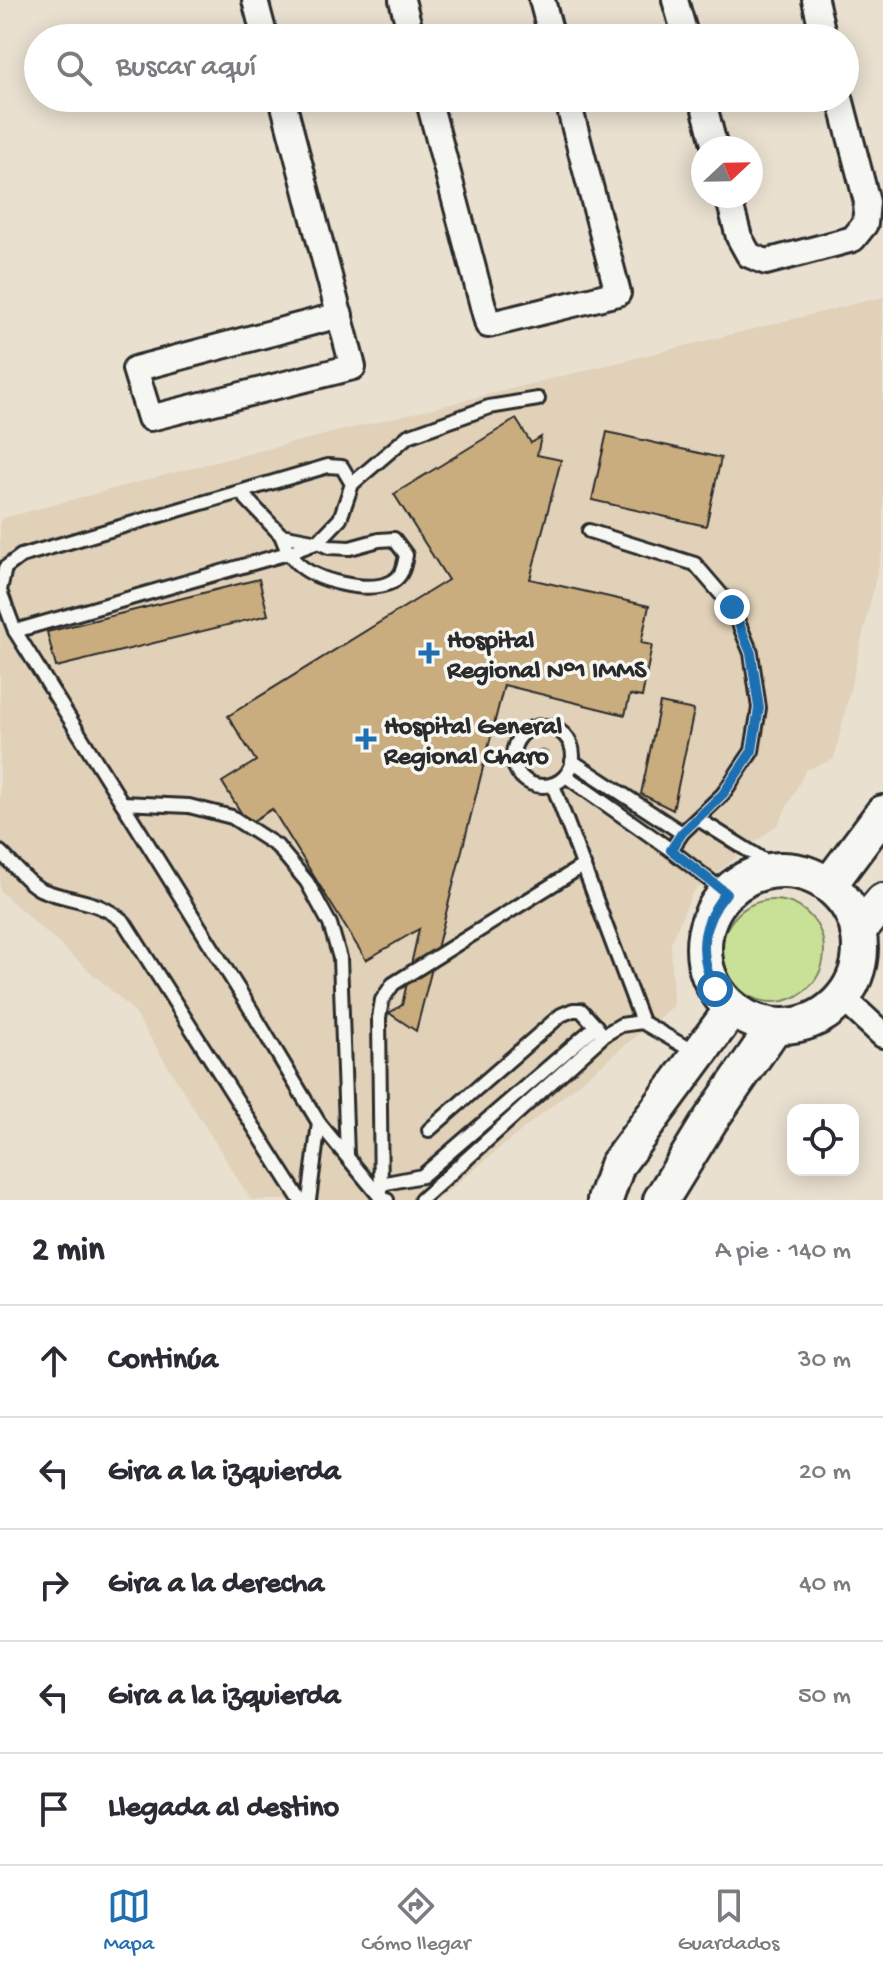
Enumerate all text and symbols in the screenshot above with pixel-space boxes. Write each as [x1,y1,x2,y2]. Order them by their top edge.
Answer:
search box [24,24,859,112]
icon: search [52,46,96,90]
text: Buscar aquí [116,51,256,86]
north arrow [691,136,763,208]
route end [714,589,750,625]
place label: Hospital Regional N°1 IMMS [446,627,647,688]
marker: Hospital Regional N°1 IMMS [418,642,440,664]
place label: Hospital General Regional Charo [383,713,563,774]
marker: Hospital General Regional Charo [355,728,377,750]
route start [697,971,733,1007]
map controls [787,1104,859,1176]
button: locate [787,1104,859,1176]
text: 2 min [32,1232,104,1272]
text: A pie · 140 m [715,1237,851,1268]
icon: ahead [32,1339,76,1383]
text: Continúa [108,1344,218,1379]
text: 30 m [798,1346,851,1377]
icon: left [32,1451,76,1495]
text: Gira a la izquierda [108,1456,341,1491]
text: 20 m [799,1458,851,1489]
icon: right [32,1563,76,1607]
text: Gira a la derecha [108,1568,324,1603]
text: 40 m [799,1570,851,1601]
icon: left [32,1675,76,1719]
text: Gira a la izquierda [108,1680,341,1715]
text: 50 m [798,1682,851,1713]
icon: arrive [32,1787,76,1831]
text: Llegada al destino [108,1792,339,1827]
tab: Mapa [104,1884,154,1958]
tab: Cómo llegar [361,1884,470,1958]
tab: Guardados [678,1884,779,1958]

